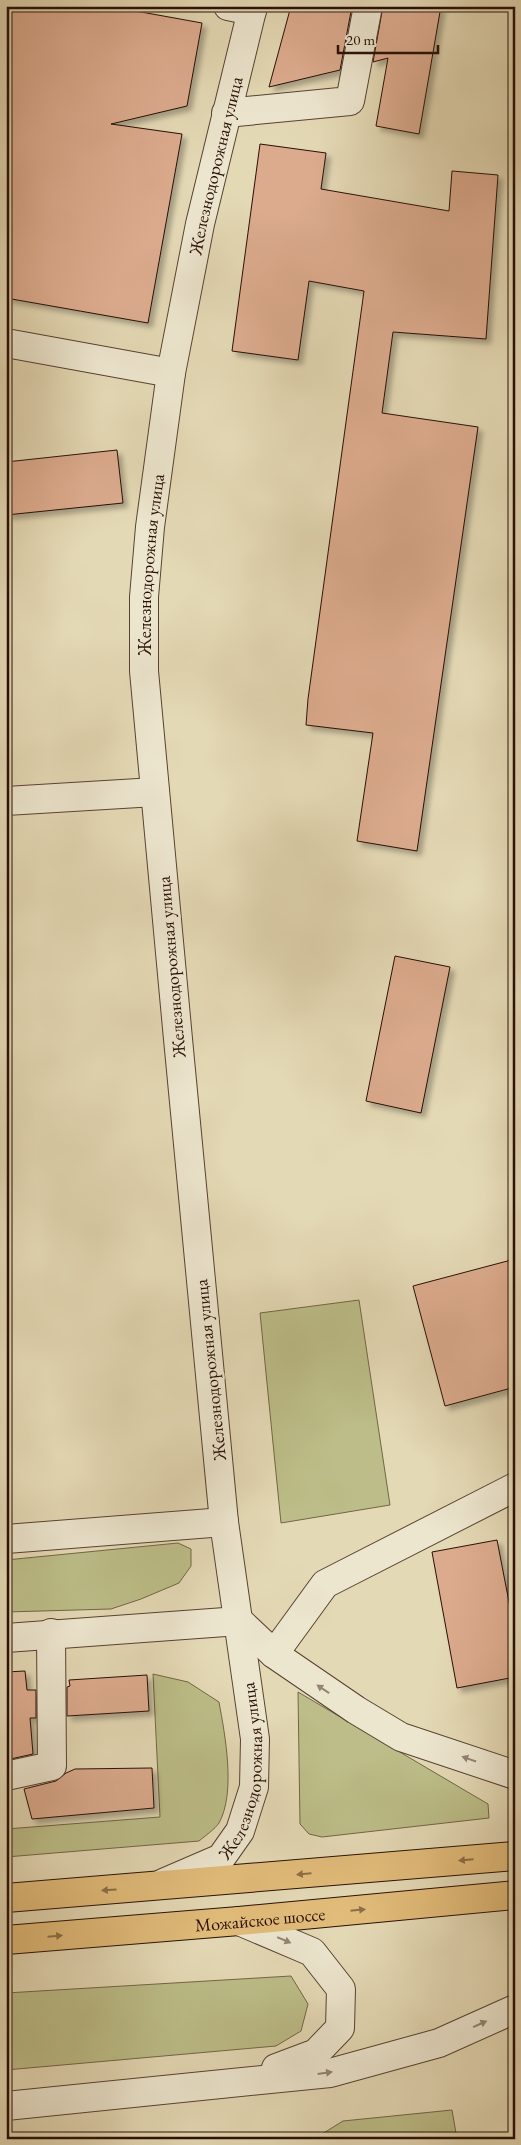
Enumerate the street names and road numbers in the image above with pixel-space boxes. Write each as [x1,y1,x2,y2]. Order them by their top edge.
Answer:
street label: Железнодорожная улица [183,73,247,258]
street label: Железнодорожная улица [132,471,169,657]
street label: Железнодорожная улица [152,874,190,1060]
street label: Железнодорожная улица [189,1277,231,1463]
street label: Железнодорожная улица [212,1680,267,1864]
street label: Можайское шоссе [194,1901,326,1936]

